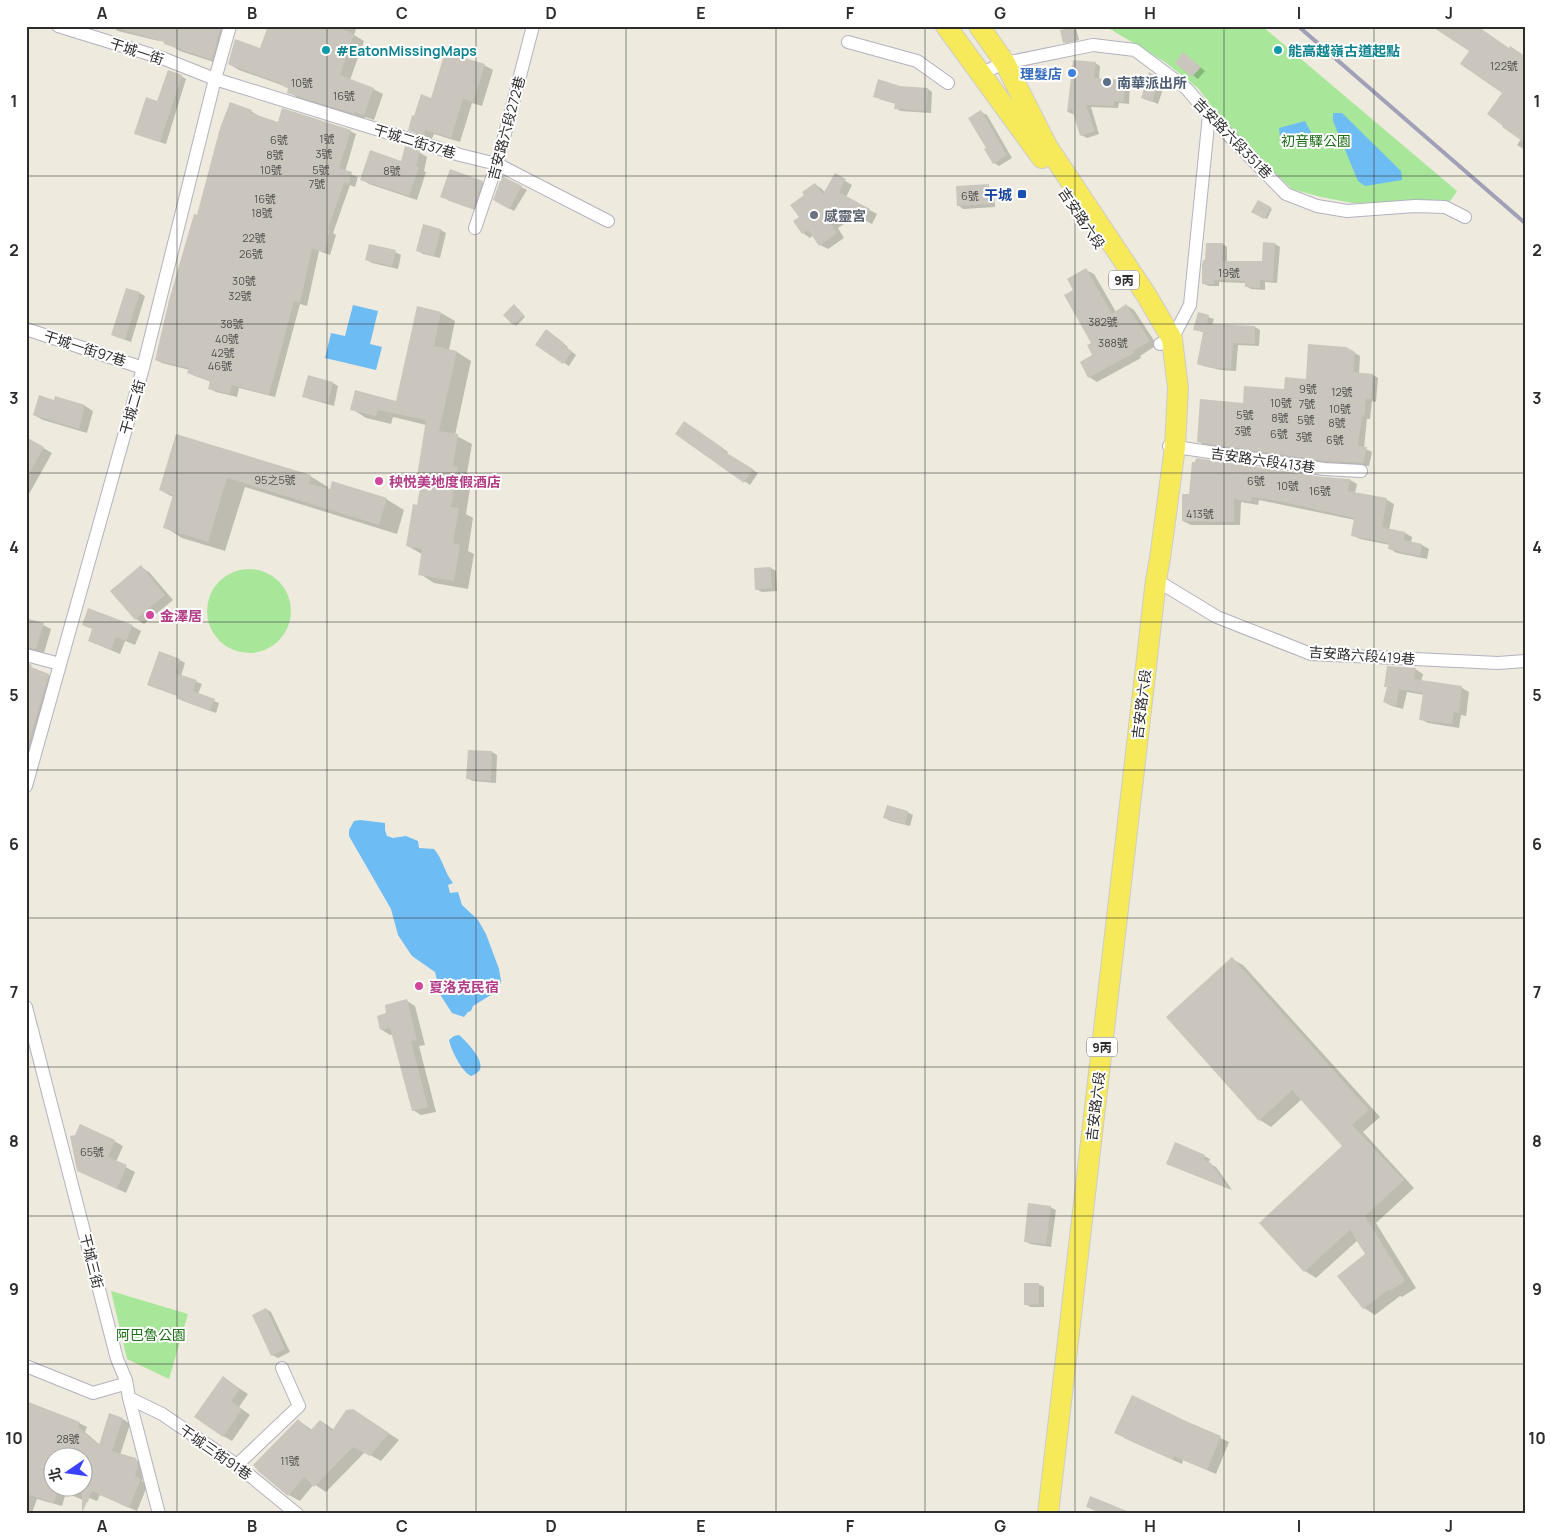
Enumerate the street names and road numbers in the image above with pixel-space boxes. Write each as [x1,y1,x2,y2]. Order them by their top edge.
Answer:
street label: 干城一街 [107,33,167,69]
street label: 吉安路六段272巷 [483,74,529,182]
street label: 吉安路六段351巷 [1190,94,1276,182]
street label: 干城二街37巷 [372,120,458,162]
street label: 吉安路六段 [1055,184,1109,252]
road number: 9丙 [1109,270,1139,290]
street label: 干城一街97巷 [41,326,129,370]
street label: 干城二街 [115,377,149,437]
street label: 吉安路六段413巷 [1209,443,1317,477]
street label: 吉安路六段419巷 [1308,642,1416,668]
street label: 吉安路六段 [1127,668,1155,740]
road number: 9丙 [1087,1038,1117,1056]
street label: 吉安路六段 [1081,1070,1109,1142]
street label: 干城三街 [76,1232,108,1290]
street label: 干城三街91巷 [176,1420,256,1484]

